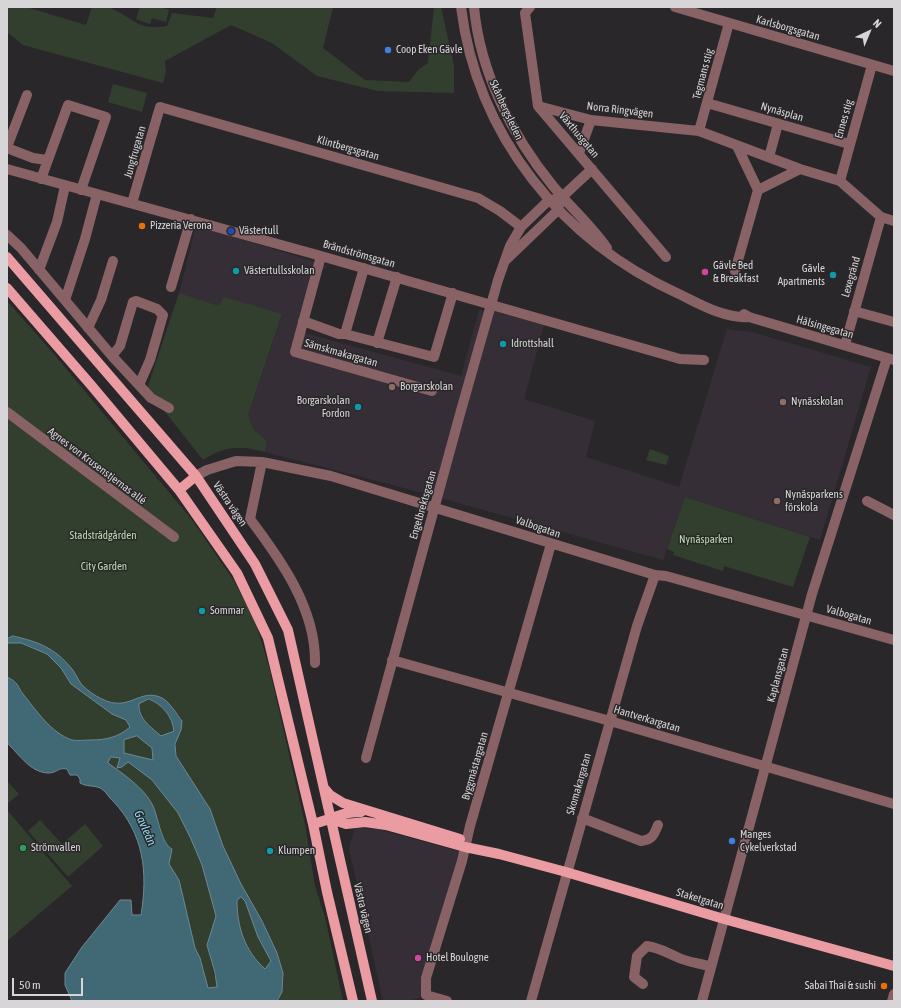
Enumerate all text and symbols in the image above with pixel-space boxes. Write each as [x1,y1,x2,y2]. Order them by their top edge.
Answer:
north arrow [849,12,889,52]
street label: Karlsborgsgatan [755,13,821,43]
text: N [871,17,884,30]
place label: Coop Eken Gävle [396,43,462,57]
marker: Coop Eken Gävle [383,45,393,55]
street label: Tegmans stig [690,47,716,101]
street label: Skånbergsleden [486,78,526,142]
street label: Ennes stig [832,98,856,140]
street label: Norra Ringvägen [586,99,654,121]
street label: Nynäsplan [759,100,805,124]
street label: Växthusgatan [556,109,602,161]
street label: Jungfrugatan [121,124,149,180]
street label: Klintbergsgatan [315,133,381,163]
place label: Pizzeria Verona [150,219,212,233]
marker: Pizzeria Verona [137,221,147,231]
place label: Västertull [239,224,279,238]
marker: Västertull [226,226,236,236]
street label: Brändströmsgatan [321,237,397,271]
street label: Lexegränd [839,255,863,299]
place label: Gävle Bed & Breakfast [713,259,759,285]
place label: Gävle Apartments [778,262,825,288]
place label: Västertullsskolan [244,264,314,278]
marker: Västertullsskolan [231,266,241,276]
marker: Gävle Bed & Breakfast [700,267,710,277]
marker: Gävle Apartments [828,270,838,280]
street label: Hälsingegatan [795,313,855,341]
street label: Sämskmakargatan [303,336,379,370]
place label: Idrottshall [511,337,554,351]
marker: Idrottshall [498,339,508,349]
place label: Borgarskolan [400,380,453,394]
marker: Borgarskolan [387,382,397,392]
place label: Borgarskolan Fordon [297,394,350,420]
place label: Nynässkolan [791,395,843,409]
marker: Nynässkolan [778,397,788,407]
marker: Borgarskolan Fordon [353,402,363,412]
street label: Agnes von Krusenstjernas allé [45,425,149,507]
street label: Engelbrektsgatan [407,469,439,541]
street label: Västra vägen [210,479,250,529]
place label: Nynäsparkens förskola [785,488,843,514]
marker: Nynäsparkens förskola [772,496,782,506]
street label: Valbogatan [514,513,562,541]
park label: Stadsträdgården [70,529,136,543]
park label: Nynäsparken [679,533,733,547]
park label: City Garden [81,560,127,574]
street label: Valbogatan [825,602,873,628]
place label: Sommar [210,604,244,618]
marker: Sommar [197,606,207,616]
street label: Kaplansgatan [764,646,792,704]
street label: Hantverkargatan [612,703,682,735]
street label: Byggmästargatan [459,730,491,802]
street label: Skomakargatan [564,752,594,816]
water label: Gavleån [131,808,159,848]
place label: Manges Cykelverkstad [740,828,797,854]
marker: Manges Cykelverkstad [727,836,737,846]
place label: Strömvallen [31,841,81,855]
marker: Strömvallen [18,843,28,853]
place label: Klumpen [278,844,315,858]
marker: Klumpen [265,846,275,856]
street label: Västra vägen [351,882,375,934]
street label: Staketgatan [675,886,725,912]
place label: Hotel Boulogne [426,951,489,965]
marker: Hotel Boulogne [413,953,423,963]
scale bar [14,970,85,996]
text: 50 m [19,978,41,992]
place label: Sabai Thai & sushi [805,979,876,993]
marker: Sabai Thai & sushi [879,981,889,991]

